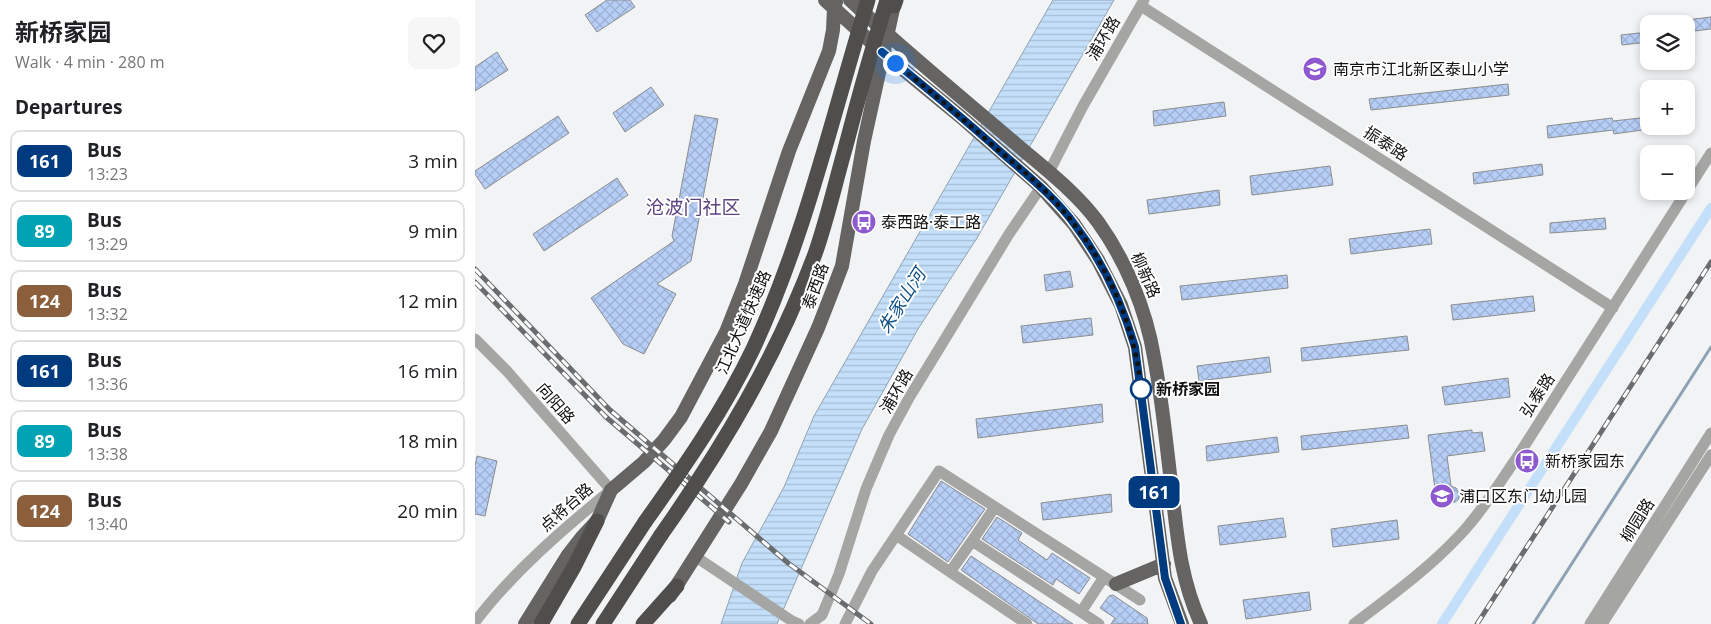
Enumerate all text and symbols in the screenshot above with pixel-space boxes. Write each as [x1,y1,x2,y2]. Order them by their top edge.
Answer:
street label: 浦环路 [1081,12,1125,64]
text: 新桥家园 [15,15,111,48]
map controls [1640,15,1695,200]
button: layers [1640,15,1695,70]
button: heart [408,17,460,69]
text: Walk · 4 min · 280 m [15,51,165,73]
your location [883,51,908,76]
school or university icon: 南京市江北新区泰山小学 [1302,56,1328,82]
place label: 南京市江北新区泰山小学 [1333,58,1509,80]
button: + [1640,80,1695,135]
text: Departures [15,94,122,120]
street label: 振泰路 [1360,121,1412,165]
text: Bus [87,137,122,163]
button: − [1640,145,1695,200]
text: 3 min [408,148,458,174]
text: 161 [29,149,60,173]
text: 13:23 [87,163,128,185]
district label: 沧波门社区 [645,194,741,220]
text: Bus [87,207,122,233]
bus stop icon: 泰西路·泰工路 [851,209,877,235]
place label: 泰西路·泰工路 [881,211,981,233]
text: 9 min [408,218,458,244]
text: 89 [34,219,55,243]
text: 13:29 [87,233,128,255]
street label: 柳新路 [1126,249,1166,301]
street label: 泰西路 [796,260,834,312]
water label: 朱家山河 [872,261,932,337]
street label: 江北大道快速路 [710,266,776,378]
text: Bus [87,277,122,303]
text: 12 min [397,288,458,314]
text: 124 [29,289,60,313]
text: 13:32 [87,303,128,325]
text: Bus [87,347,122,373]
text: 16 min [397,358,458,384]
text: 161 [29,359,60,383]
street label: 浦环路 [874,365,918,417]
street label: 弘泰路 [1515,369,1559,421]
text: 13:36 [87,373,128,395]
street label: 向阳路 [532,378,580,428]
marker: 新桥家园 [1130,378,1152,400]
place label: 新桥家园 [1156,378,1220,400]
text: Bus [87,417,122,443]
text: 18 min [397,428,458,454]
text: 89 [34,429,55,453]
text: 13:38 [87,443,128,465]
bus stop icon: 新桥家园东 [1514,448,1540,474]
place label: 新桥家园东 [1545,450,1625,472]
line badge: 161 [1125,476,1183,508]
street label: 点将台路 [535,478,597,536]
text: 161 [1139,480,1169,504]
school or university icon: 浦口区东门幼儿园 [1429,483,1455,509]
place label: 浦口区东门幼儿园 [1459,485,1587,507]
text: Bus [87,487,122,513]
street label: 柳园路 [1615,494,1659,546]
text: 20 min [397,498,458,524]
text: 124 [29,499,60,523]
text: 13:40 [87,513,128,535]

